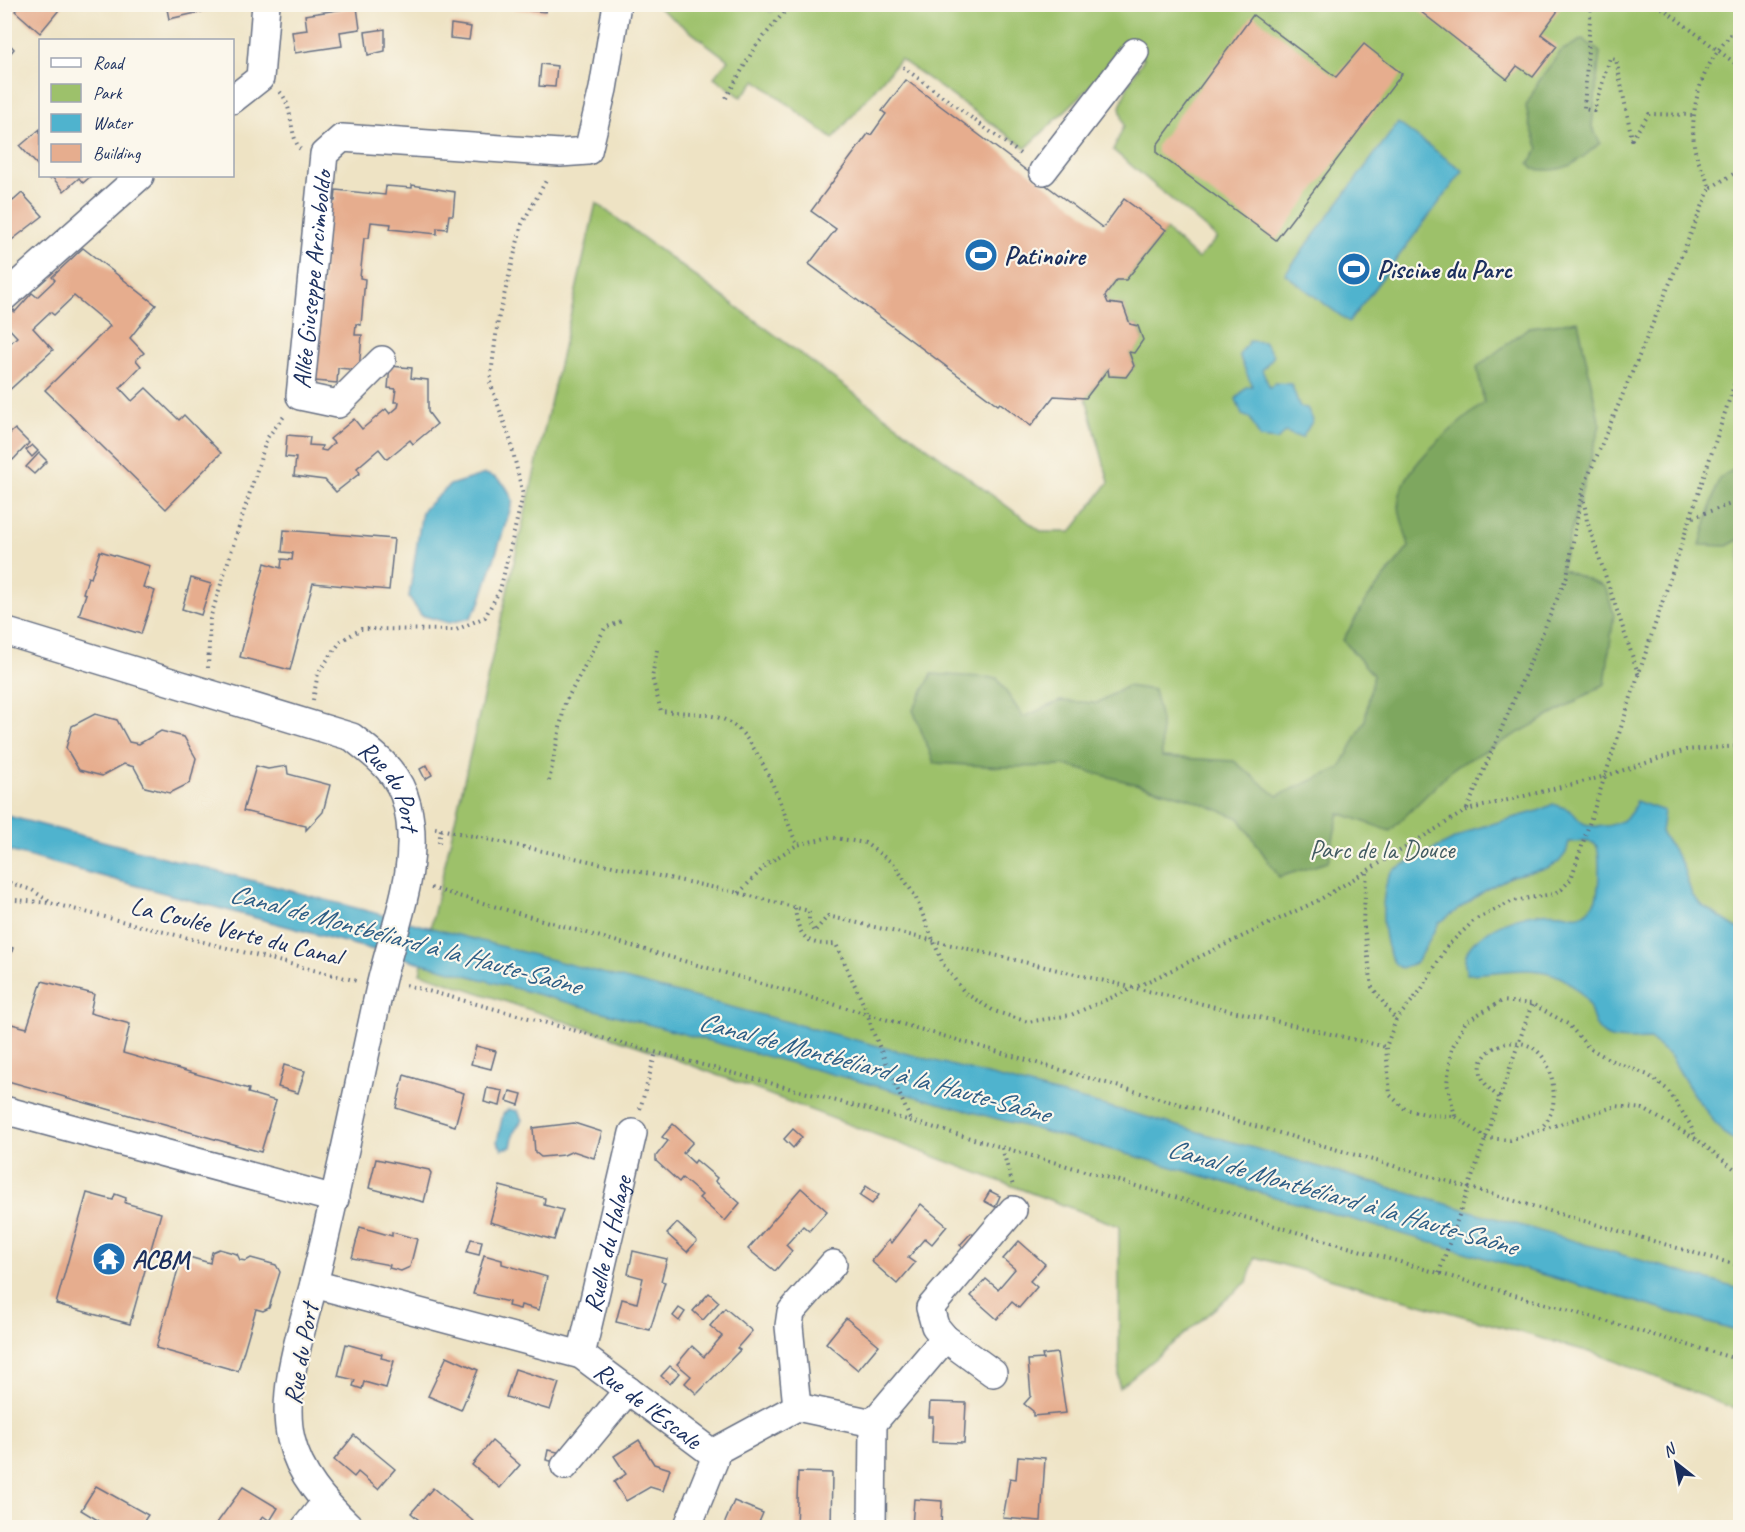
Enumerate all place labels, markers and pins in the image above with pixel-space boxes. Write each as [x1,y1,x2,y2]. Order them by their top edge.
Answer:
sports icon: Patinoire [963,237,999,273]
place label: Patinoire [1004,239,1087,272]
sports icon: Piscine du Parc [1336,251,1372,287]
place label: Piscine du Parc [1377,253,1513,286]
temple icon: ACBM [91,1241,127,1277]
place label: ACBM [132,1243,191,1276]

